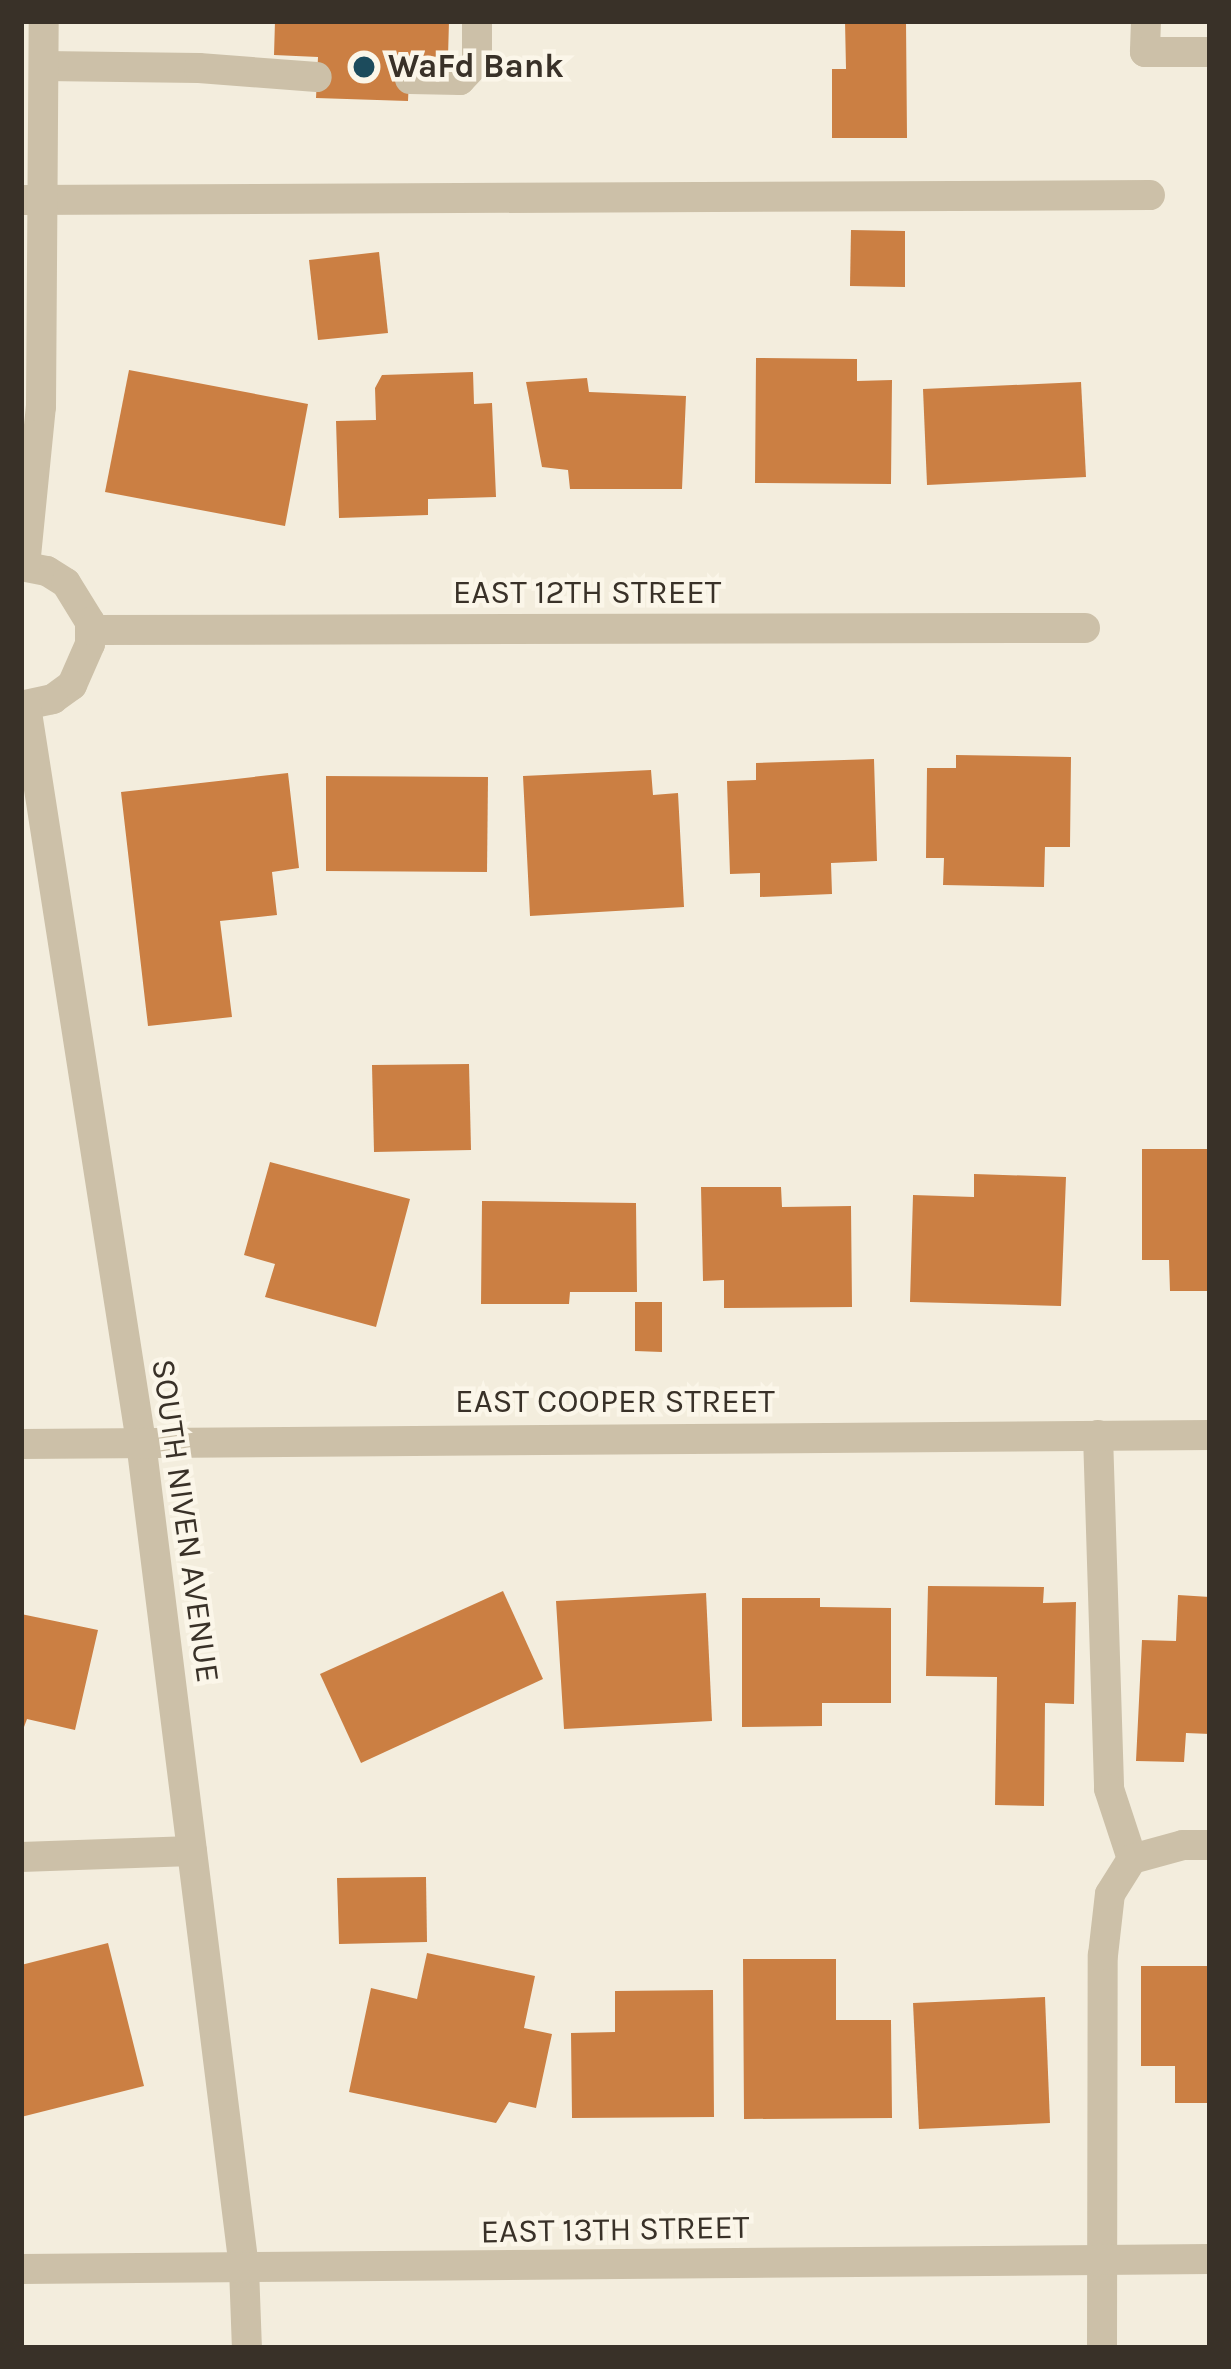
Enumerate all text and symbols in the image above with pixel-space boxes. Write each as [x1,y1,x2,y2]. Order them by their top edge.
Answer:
place label: WaFd Bank [388,47,564,87]
marker: WaFd Bank [351,54,377,80]
street label: EAST 12TH STREET [453,573,721,613]
street label: SOUTH NIVEN AVENUE [143,1357,227,1685]
street label: EAST COOPER STREET [455,1382,775,1422]
street label: EAST 13TH STREET [480,2208,750,2252]

